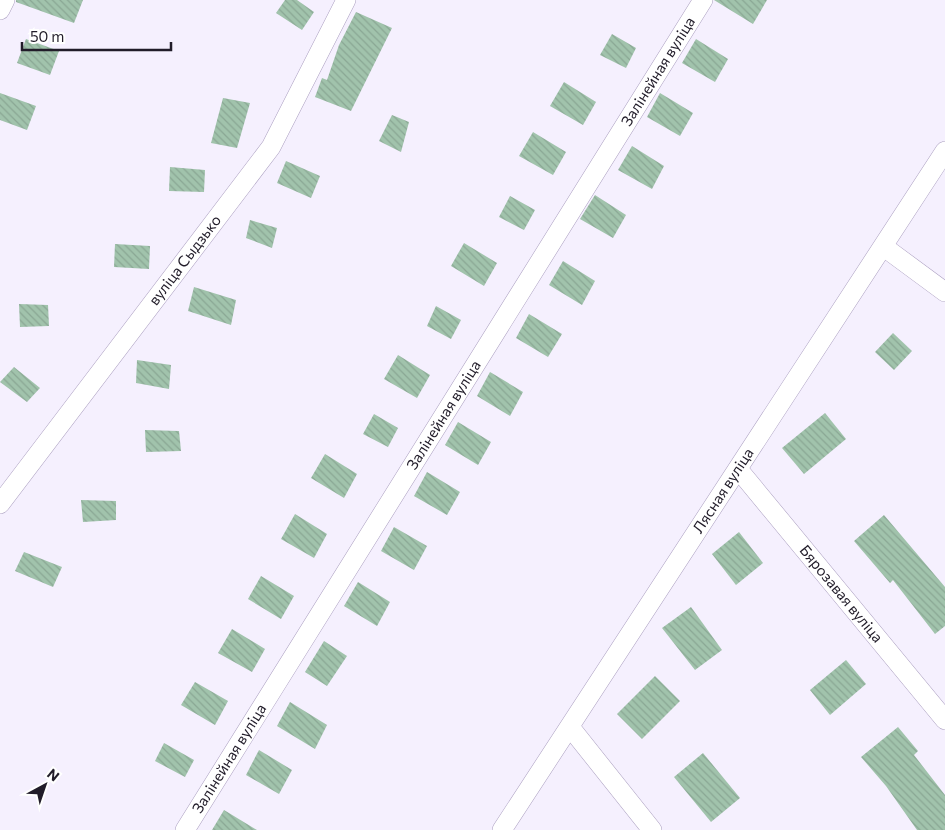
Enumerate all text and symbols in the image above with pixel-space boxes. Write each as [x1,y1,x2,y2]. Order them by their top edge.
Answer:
street label: Залінейная вуліца [617,13,698,129]
scale bar [22,20,171,52]
text: 50 m [30,27,64,45]
street label: вуліца Сыдзько [144,211,224,308]
street label: Залінейная вуліца [402,357,484,473]
street label: Лясная вуліца [688,444,757,536]
street label: Бярозавая вуліца [796,541,887,646]
street label: Залінейная вуліца [188,700,269,816]
north arrow [20,760,70,810]
text: N [44,765,63,785]

